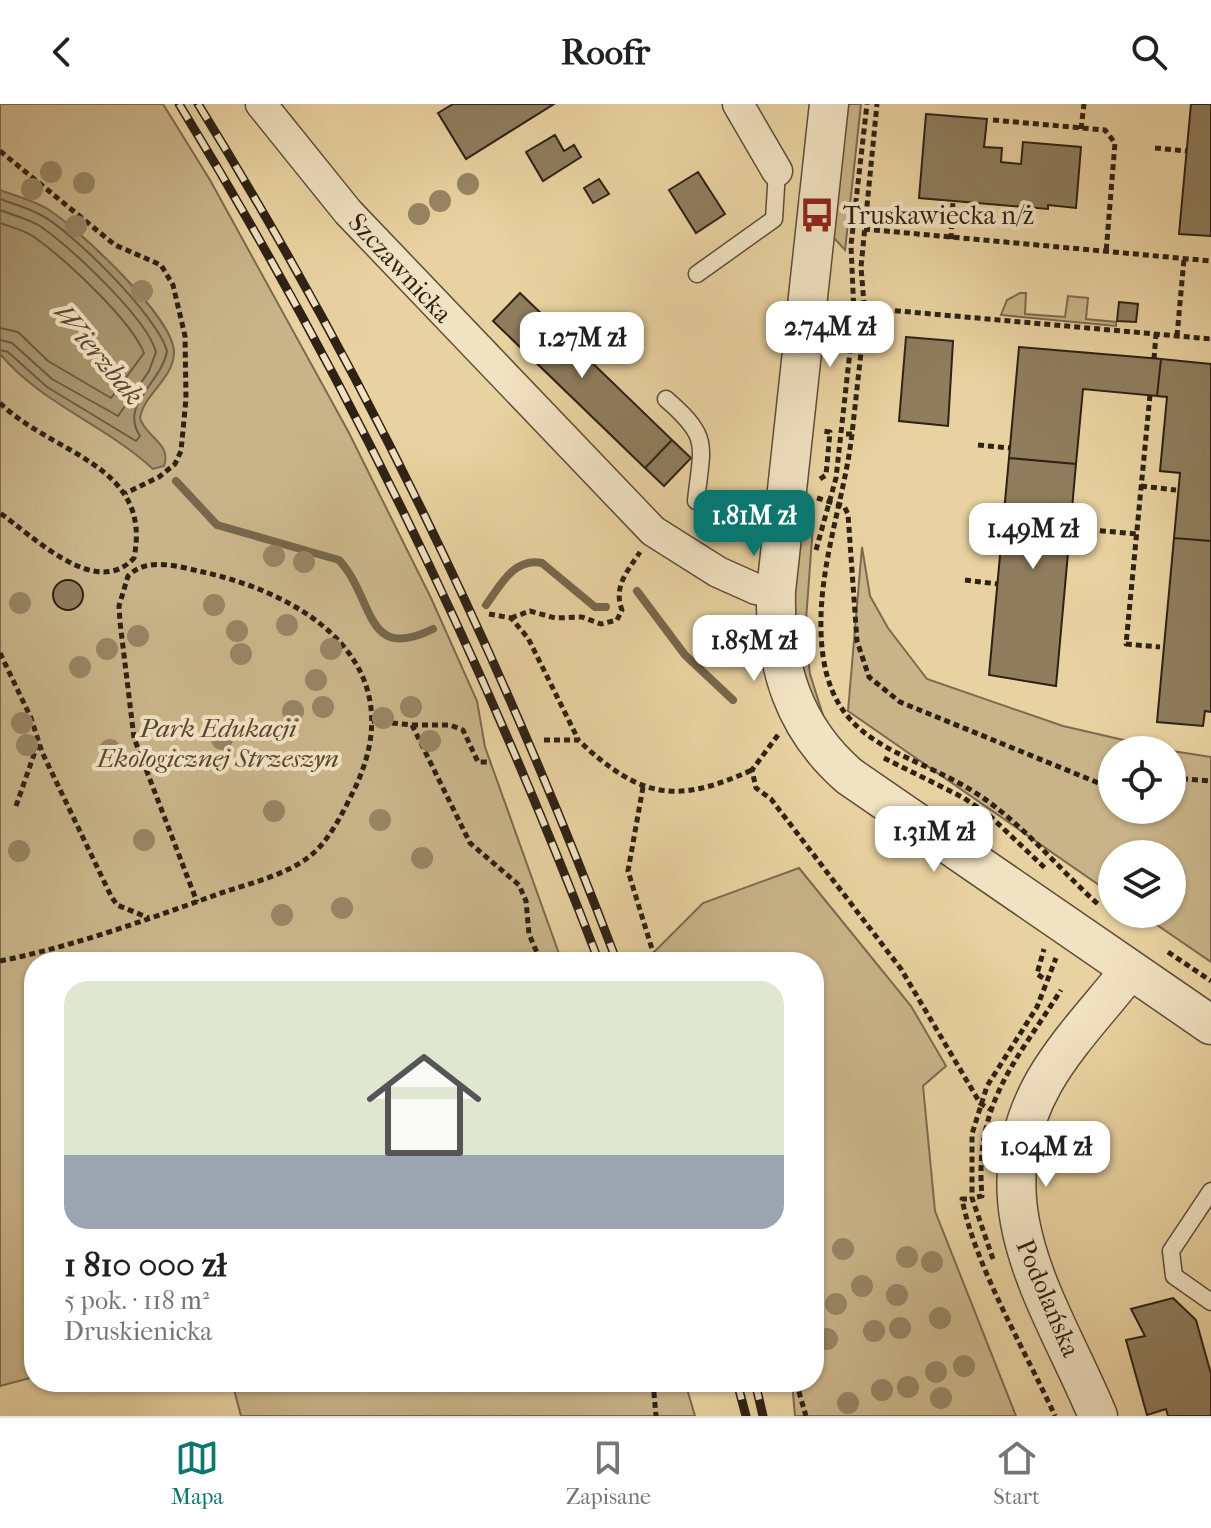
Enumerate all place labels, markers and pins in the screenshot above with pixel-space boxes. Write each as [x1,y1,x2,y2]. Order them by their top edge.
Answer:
bus stop icon: Truskawiecka n/ż [798,196,836,234]
place label: Truskawiecka n/ż [843,200,1034,231]
pin: 2.74M zł [747,301,913,369]
pin: 1.27M zł [499,312,665,380]
pin: 1.81M zł [671,490,837,558]
pin: 1.49M zł [950,503,1116,571]
pin: 1.85M zł [671,615,837,683]
pin: 1.31M zł [851,806,1017,874]
pin: 1.04M zł [963,1121,1129,1189]

